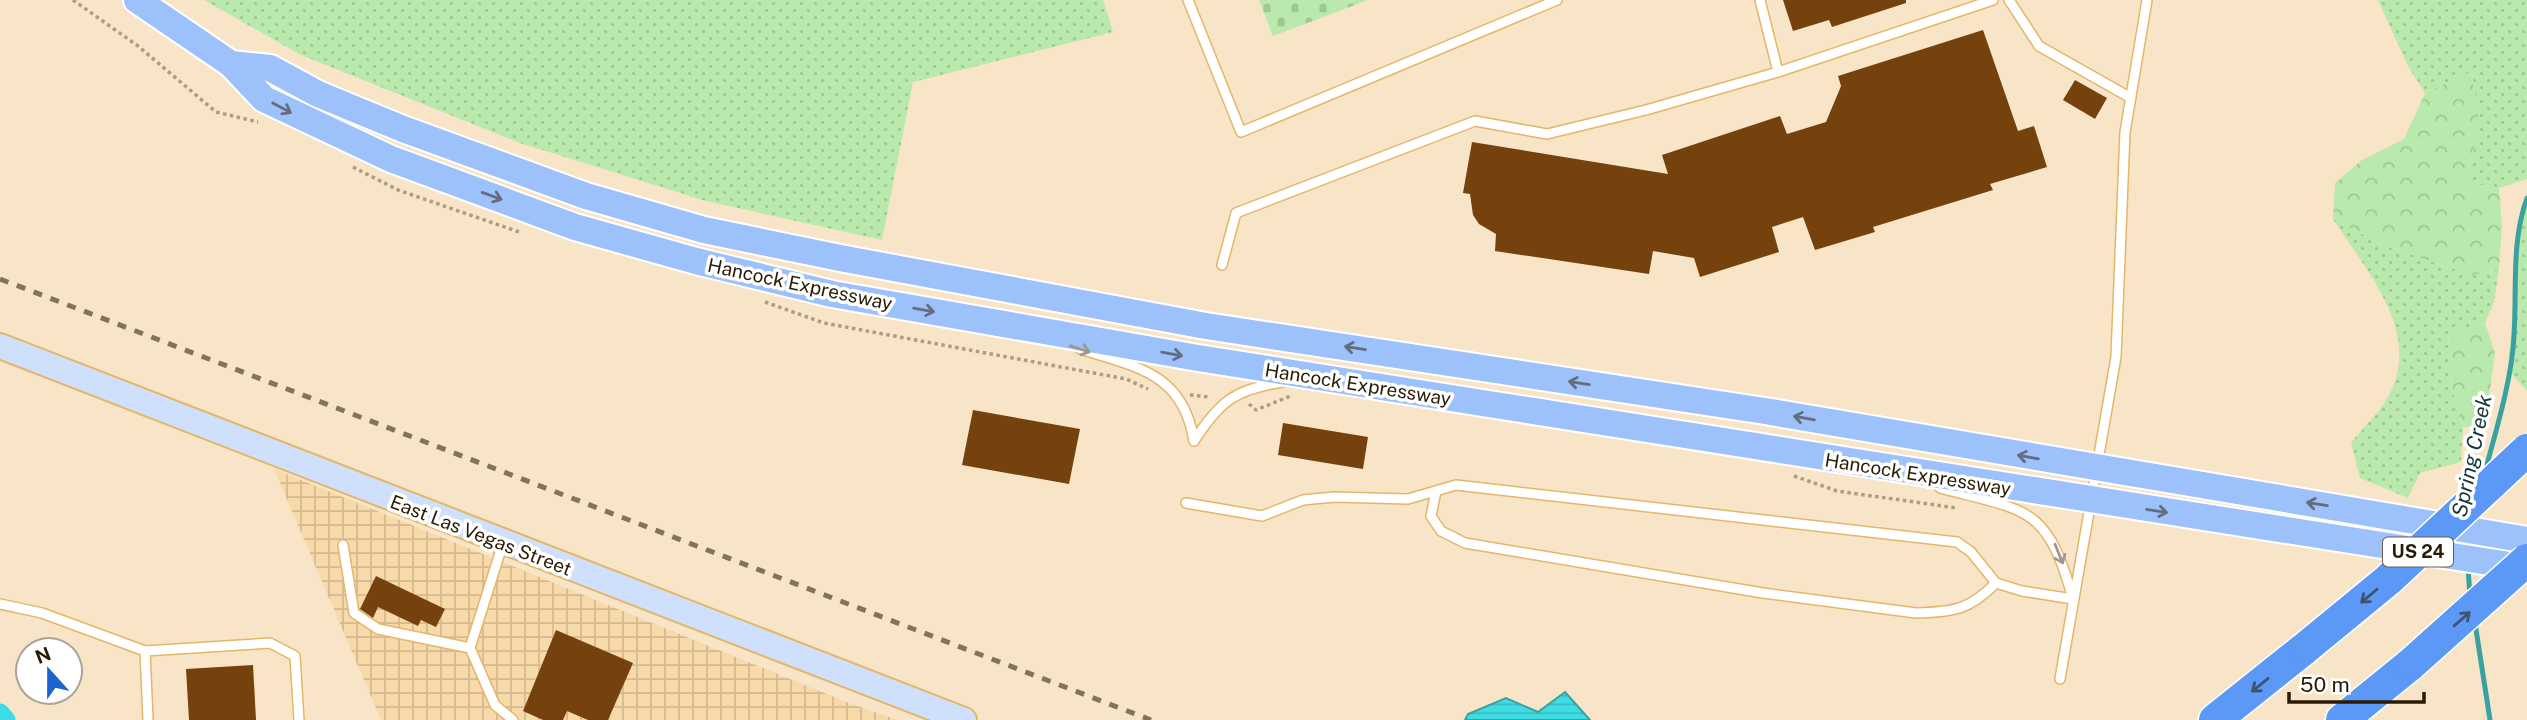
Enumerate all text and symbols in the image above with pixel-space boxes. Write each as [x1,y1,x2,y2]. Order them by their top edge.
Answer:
one-way arrow [271,102,292,116]
one-way arrow [480,191,502,203]
street label: Hancock Expressway [706,254,894,314]
one-way arrow [912,304,935,317]
one-way arrow [1344,342,1366,355]
one-way arrow [1068,344,1090,357]
one-way arrow [1160,348,1183,361]
street label: Hancock Expressway [1263,358,1453,410]
one-way arrow [1568,376,1591,389]
water label: Spring Creek [2446,392,2497,519]
one-way arrow [1793,411,1816,424]
street label: Hancock Expressway [1823,448,2013,500]
one-way arrow [2017,449,2040,463]
street label: East Las Vegas Street [387,490,575,580]
one-way arrow [2306,497,2329,510]
one-way arrow [2146,505,2168,518]
road number: US 24 [2383,538,2453,566]
one-way arrow [2053,543,2066,564]
one-way arrow [2360,588,2378,604]
one-way arrow [2453,611,2471,627]
north arrow [14,636,84,706]
text: N [32,642,54,668]
scale bar [2289,660,2424,704]
text: 50 m [2300,672,2350,697]
one-way arrow [2251,677,2269,692]

